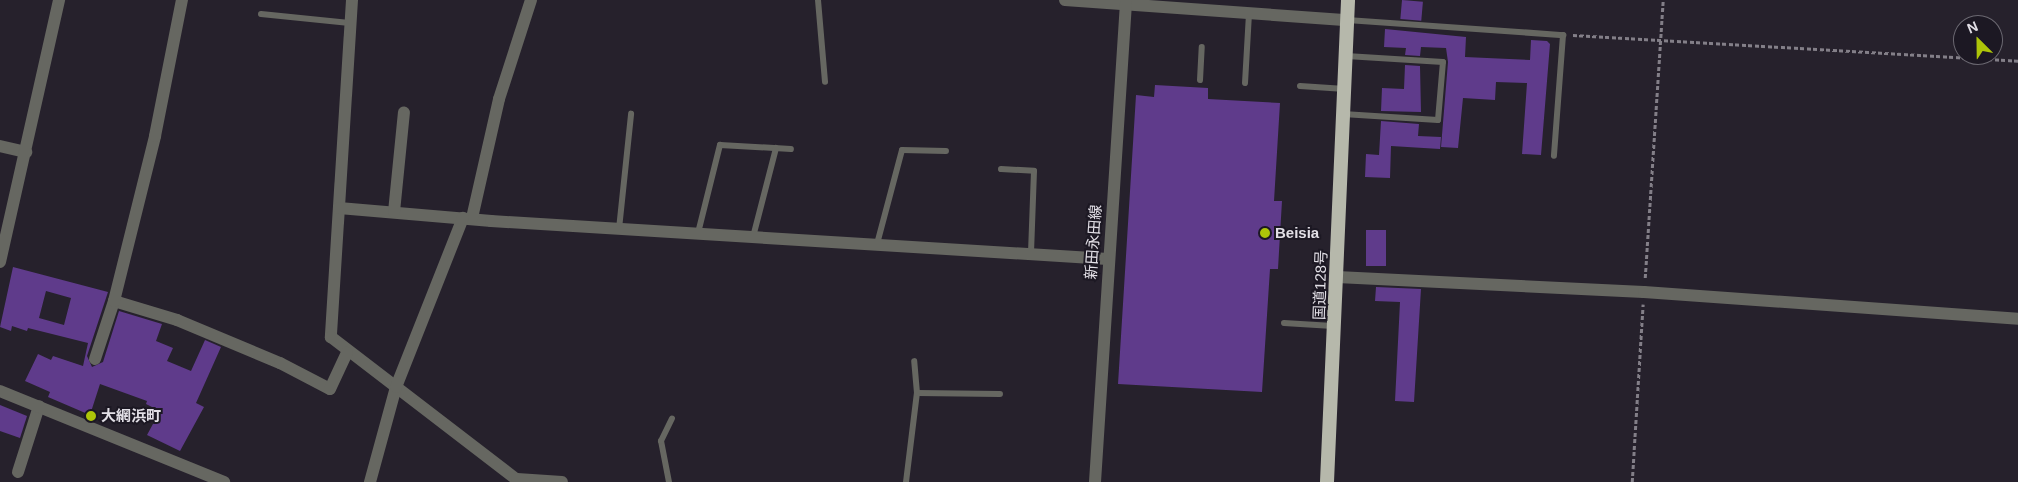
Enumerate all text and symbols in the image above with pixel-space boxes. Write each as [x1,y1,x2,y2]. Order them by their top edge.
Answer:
north arrow [1953,15,2003,65]
text: N [1965,18,1980,36]
street label: 新田永田線 [1081,204,1105,280]
place label: Beisia [1275,224,1319,242]
marker: Beisia [1259,227,1271,239]
street label: 国道128号 [1310,250,1330,320]
place label: 大網浜町 [101,407,161,425]
marker: 大網浜町 [85,410,97,422]

